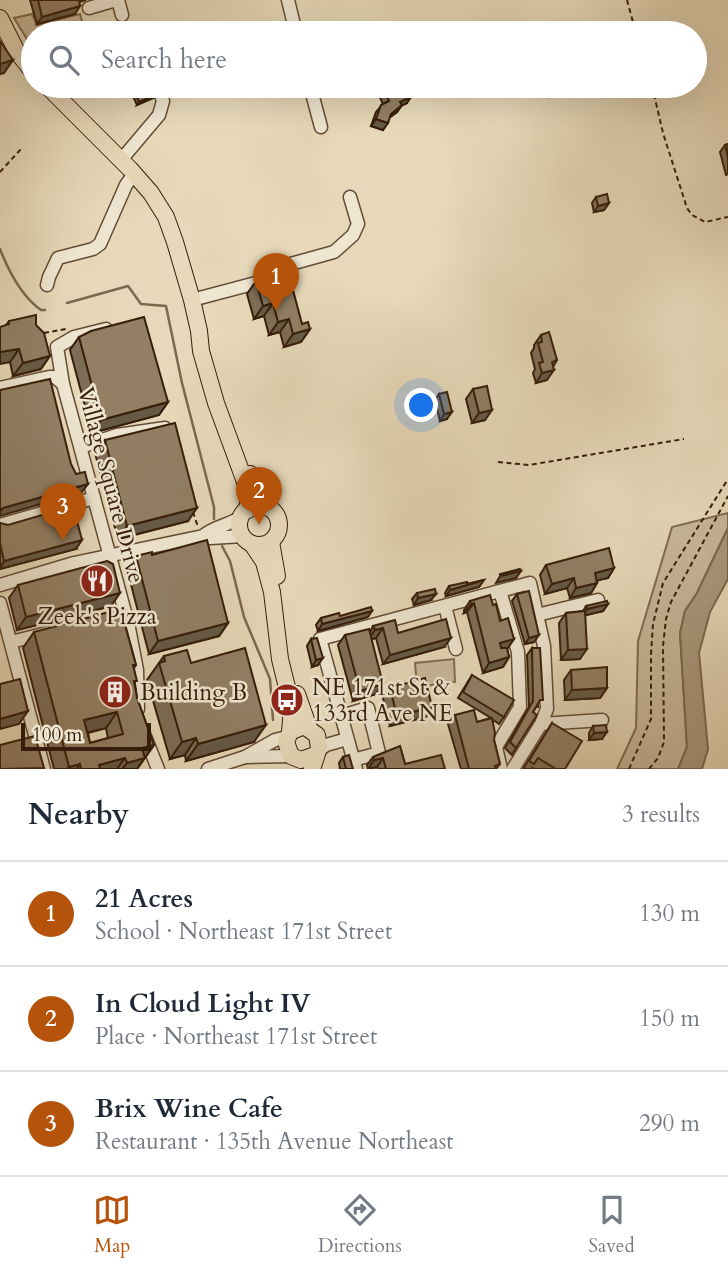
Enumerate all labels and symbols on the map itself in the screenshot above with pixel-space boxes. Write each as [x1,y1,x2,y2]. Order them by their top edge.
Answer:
pin: 1 [253,253,299,311]
street label: Village Square Drive [70,384,152,586]
your location [404,388,438,422]
pin: 2 [236,467,282,525]
pin: 3 [40,483,86,541]
restaurant icon: Zeek's Pizza [78,562,116,600]
place label: Zeek's Pizza [37,601,157,632]
place label: NE 171st St & 133rd Ave NE [312,672,453,729]
building icon: Building B [96,673,134,711]
place label: Building B [140,677,247,708]
bus stop icon: NE 171st St & 133rd Ave NE [268,681,306,719]
scale bar [21,720,150,752]

